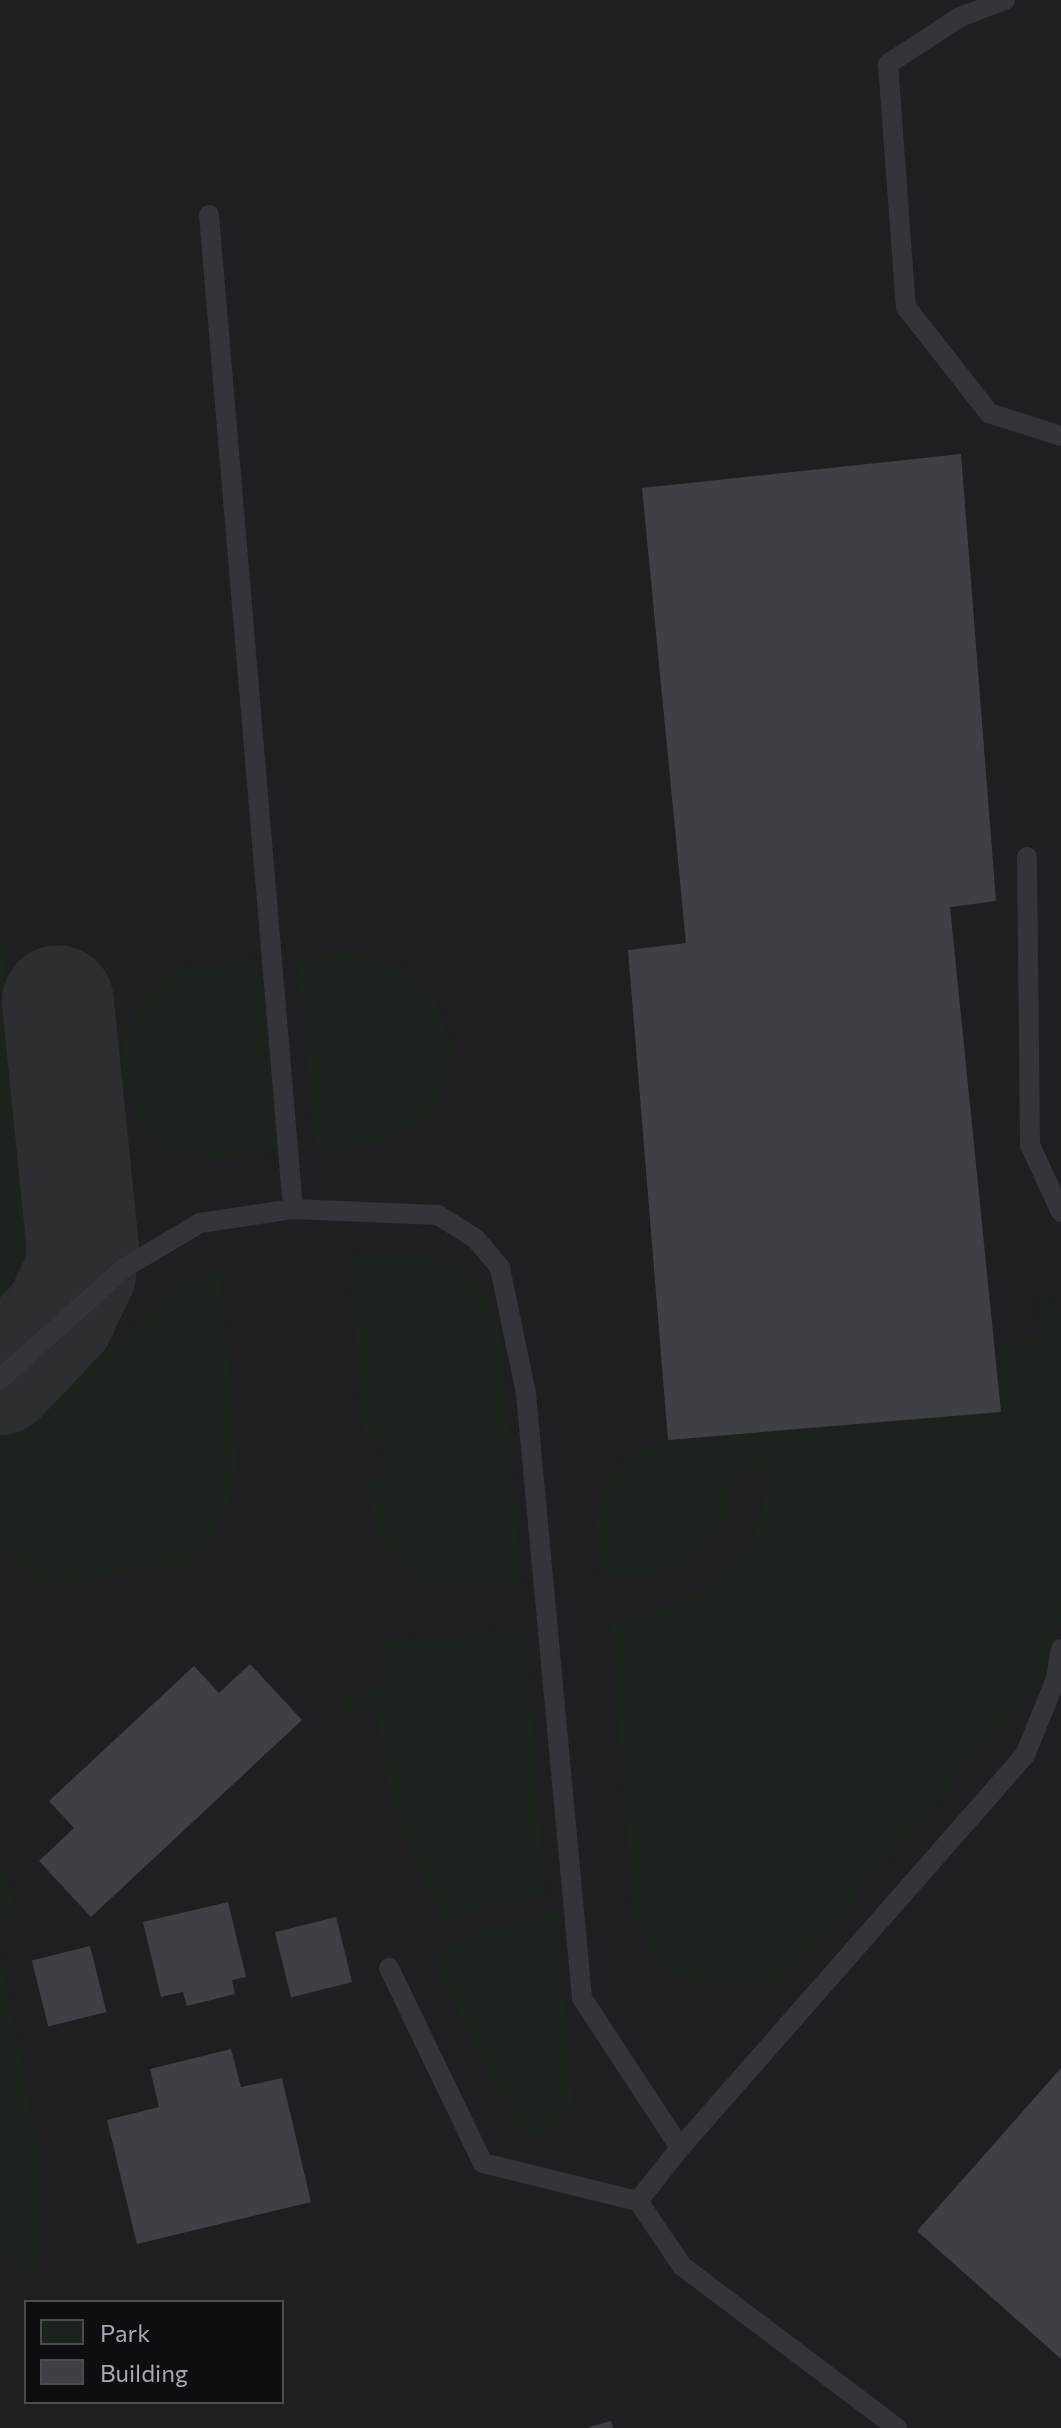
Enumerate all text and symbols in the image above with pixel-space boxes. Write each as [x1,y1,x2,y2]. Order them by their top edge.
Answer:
legend [24,2300,284,2404]
text: Park [100,2318,150,2347]
text: Building [100,2358,188,2387]

